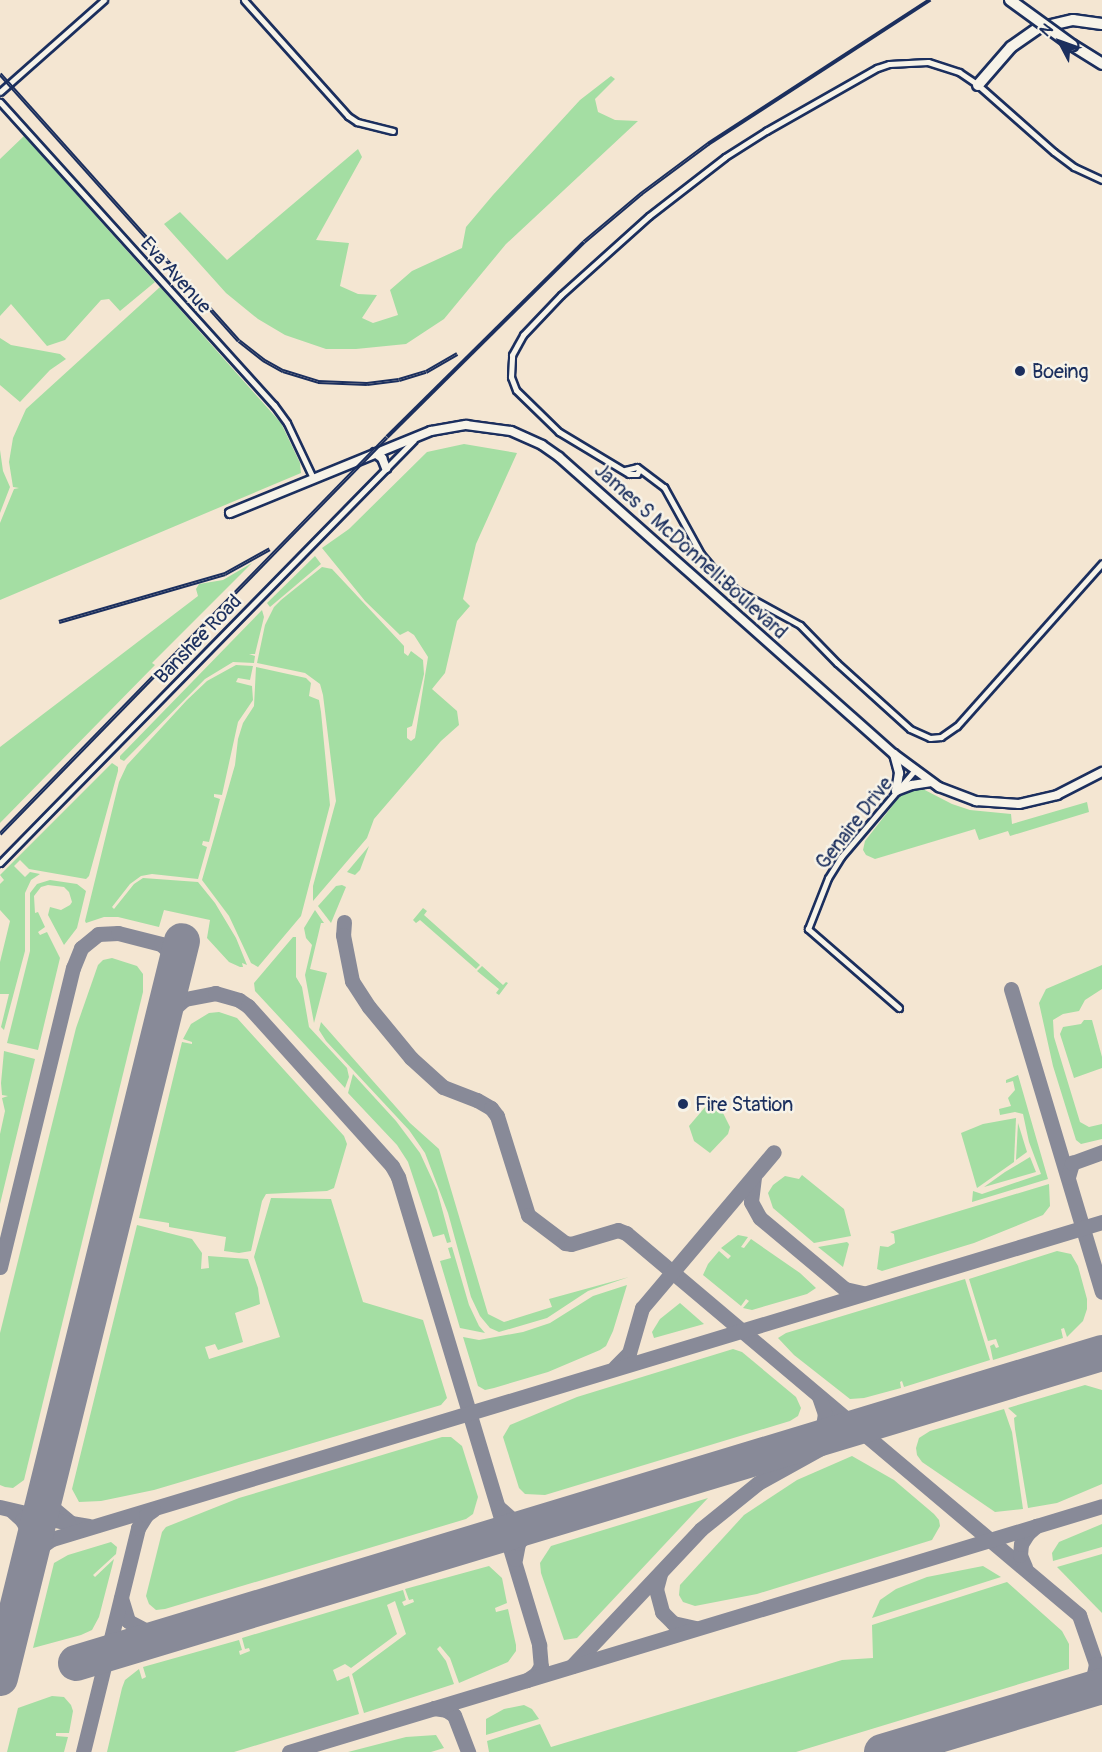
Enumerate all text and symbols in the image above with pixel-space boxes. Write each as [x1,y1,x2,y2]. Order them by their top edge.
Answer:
north arrow [1030,12,1090,72]
text: N [1035,20,1058,41]
street label: Eva Avenue [135,232,217,318]
place label: Boeing [1032,359,1089,383]
marker: Boeing [1013,364,1027,378]
street label: James S McDonnell Boulevard [590,458,792,644]
street label: Banshee Road [150,589,246,689]
street label: Genaire Drive [811,772,897,874]
place label: Fire Station [695,1092,793,1116]
marker: Fire Station [676,1097,690,1111]

